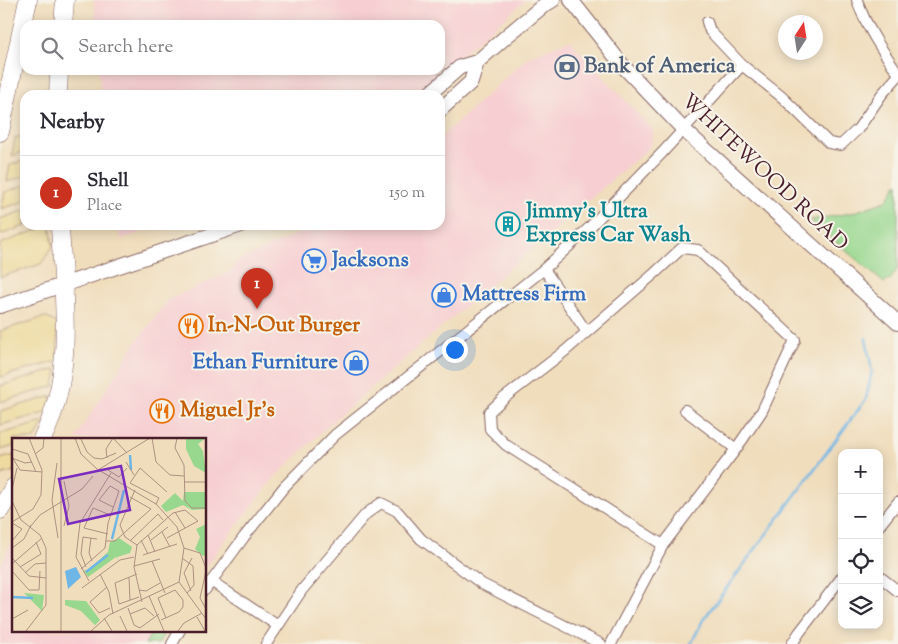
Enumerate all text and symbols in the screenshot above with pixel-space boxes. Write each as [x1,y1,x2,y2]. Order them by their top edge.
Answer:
north arrow [778,15,823,60]
search box [20,20,445,75]
icon: search [38,34,66,62]
text: Search here [78,34,173,61]
place label: Bank of America [584,52,736,82]
bank icon: Bank of America [554,54,580,80]
street label: WHITEWOOD ROAD [674,87,854,259]
text: Nearby [40,108,105,138]
text: Shell [87,168,129,195]
text: 1 [53,182,59,205]
text: 150 m [389,182,425,205]
text: Place [87,195,122,218]
place label: Jimmy's Ultra Express Car Wash [524,197,692,251]
building icon: Jimmy's Ultra Express Car Wash [495,211,521,237]
place label: Jacksons [330,246,409,276]
supermarket icon: Jacksons [301,248,327,274]
pin: 1 [241,268,273,309]
place label: Mattress Firm [462,280,587,310]
shop icon: Mattress Firm [431,282,457,308]
place label: In-N-Out Burger [208,311,360,341]
restaurant icon: In-N-Out Burger [178,313,204,339]
your location [442,337,468,363]
place label: Ethan Furniture [193,348,338,378]
shop icon: Ethan Furniture [343,350,369,376]
place label: Miguel Jr's [180,396,275,426]
restaurant icon: Miguel Jr's [149,398,175,424]
inset map [12,438,206,632]
map controls [838,449,883,629]
button: + [838,449,883,494]
button: − [838,494,883,539]
button: locate [838,539,883,584]
button: layers [838,584,883,629]

